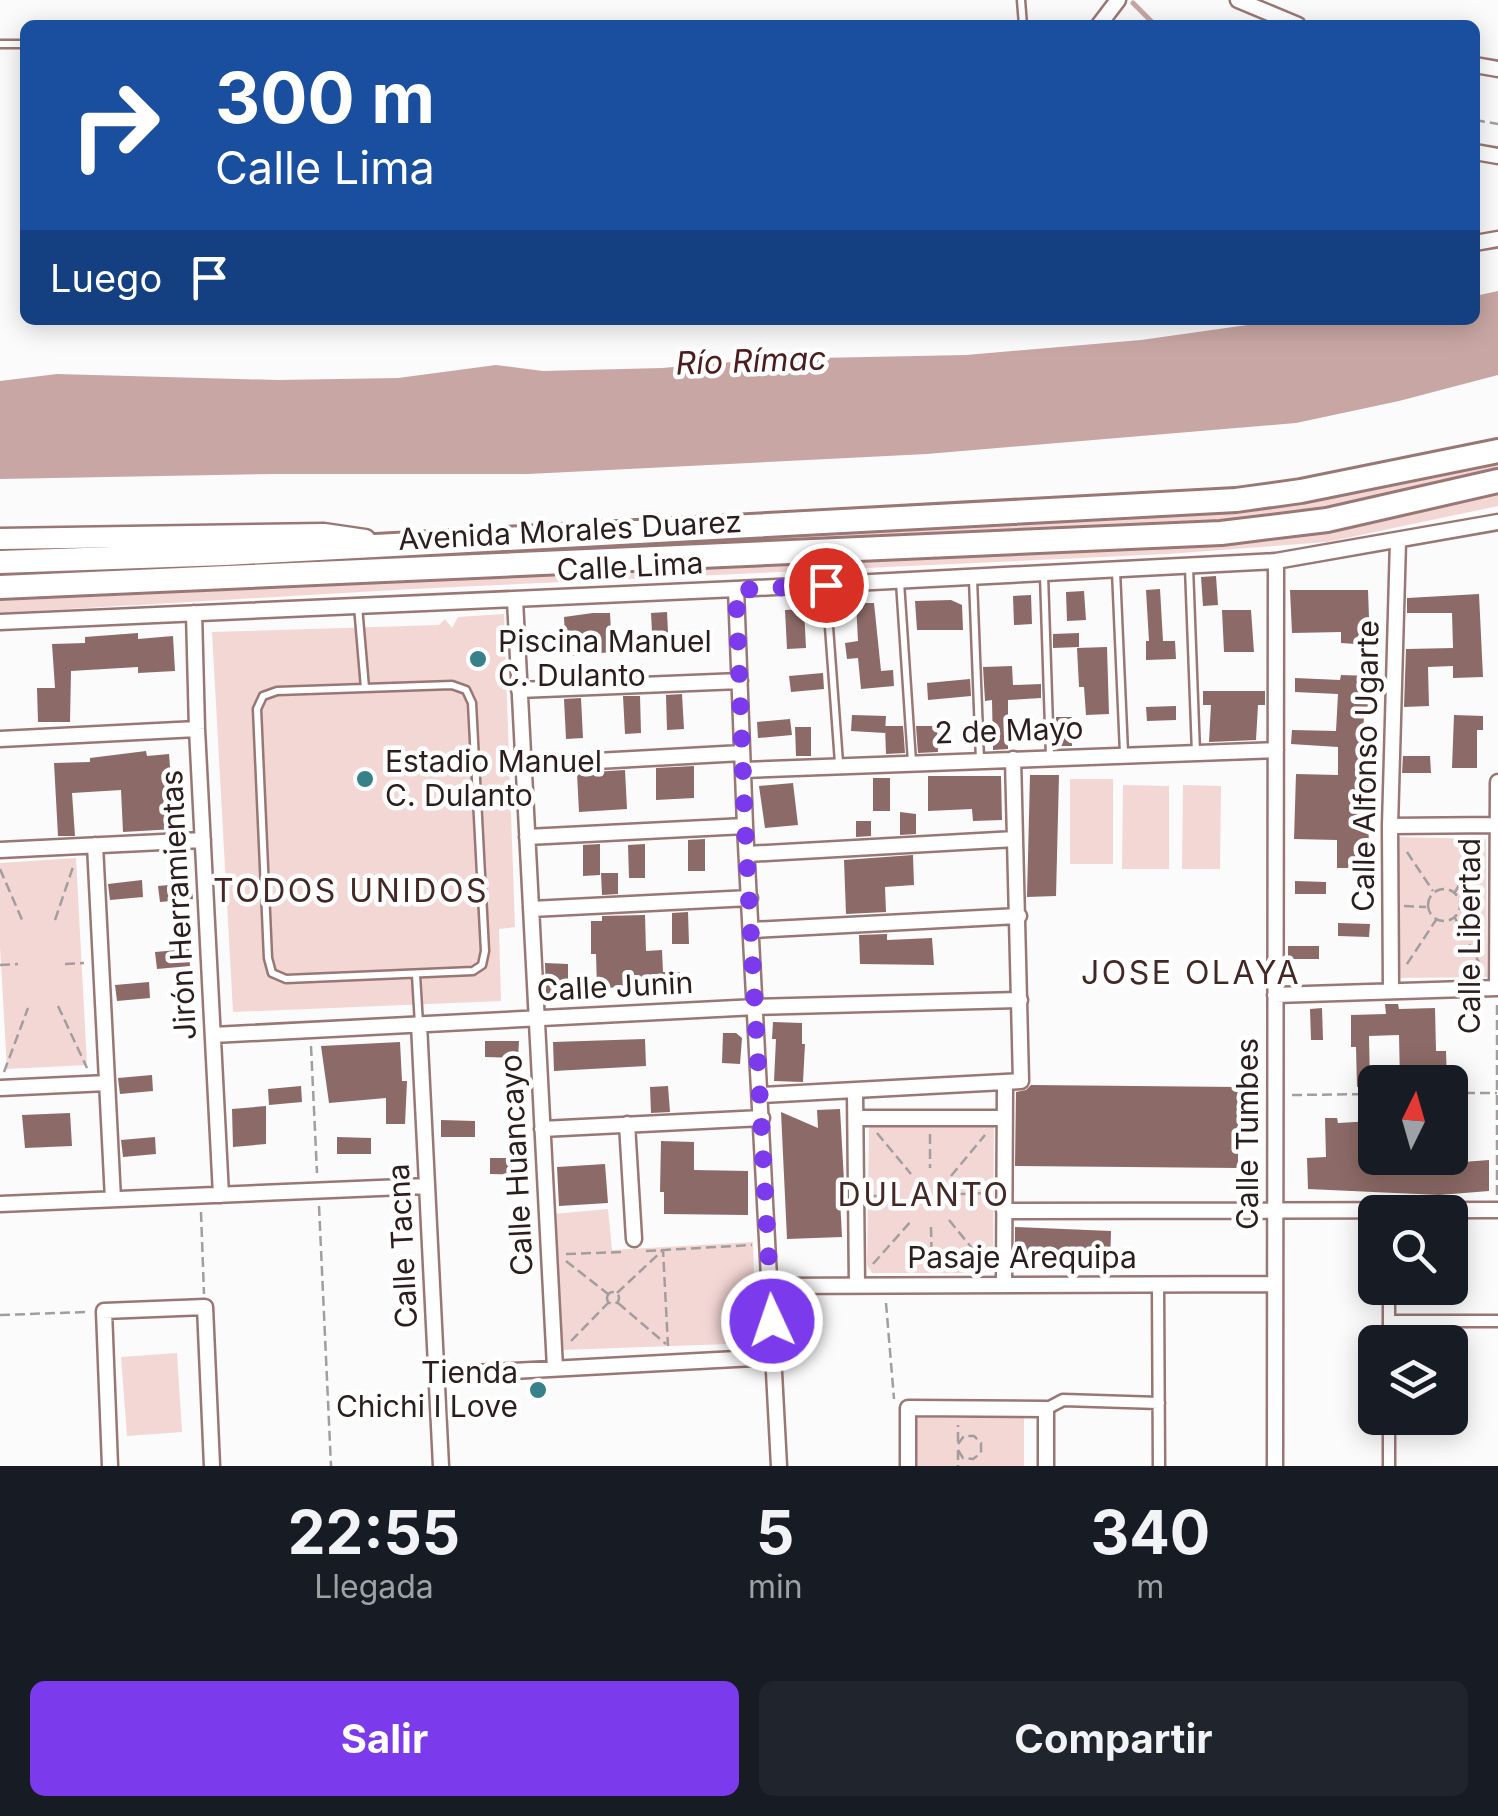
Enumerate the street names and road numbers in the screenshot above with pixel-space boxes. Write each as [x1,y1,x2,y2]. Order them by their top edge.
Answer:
street label: Avenida Morales Duarez [397,503,743,557]
street label: Calle Lima [556,544,704,588]
street label: Calle Alfonso Ugarte [1344,620,1386,912]
street label: 2 de Mayo [934,709,1084,751]
street label: Jirón Herramientas [153,769,203,1041]
street label: Calle Libertad [1451,838,1487,1034]
street label: Calle Junin [536,964,694,1008]
street label: Calle Tumbes [1229,1038,1265,1230]
street label: Calle Huancayo [492,1053,540,1277]
street label: Calle Tacna [380,1163,424,1329]
street label: Pasaje Arequipa [907,1239,1137,1275]

